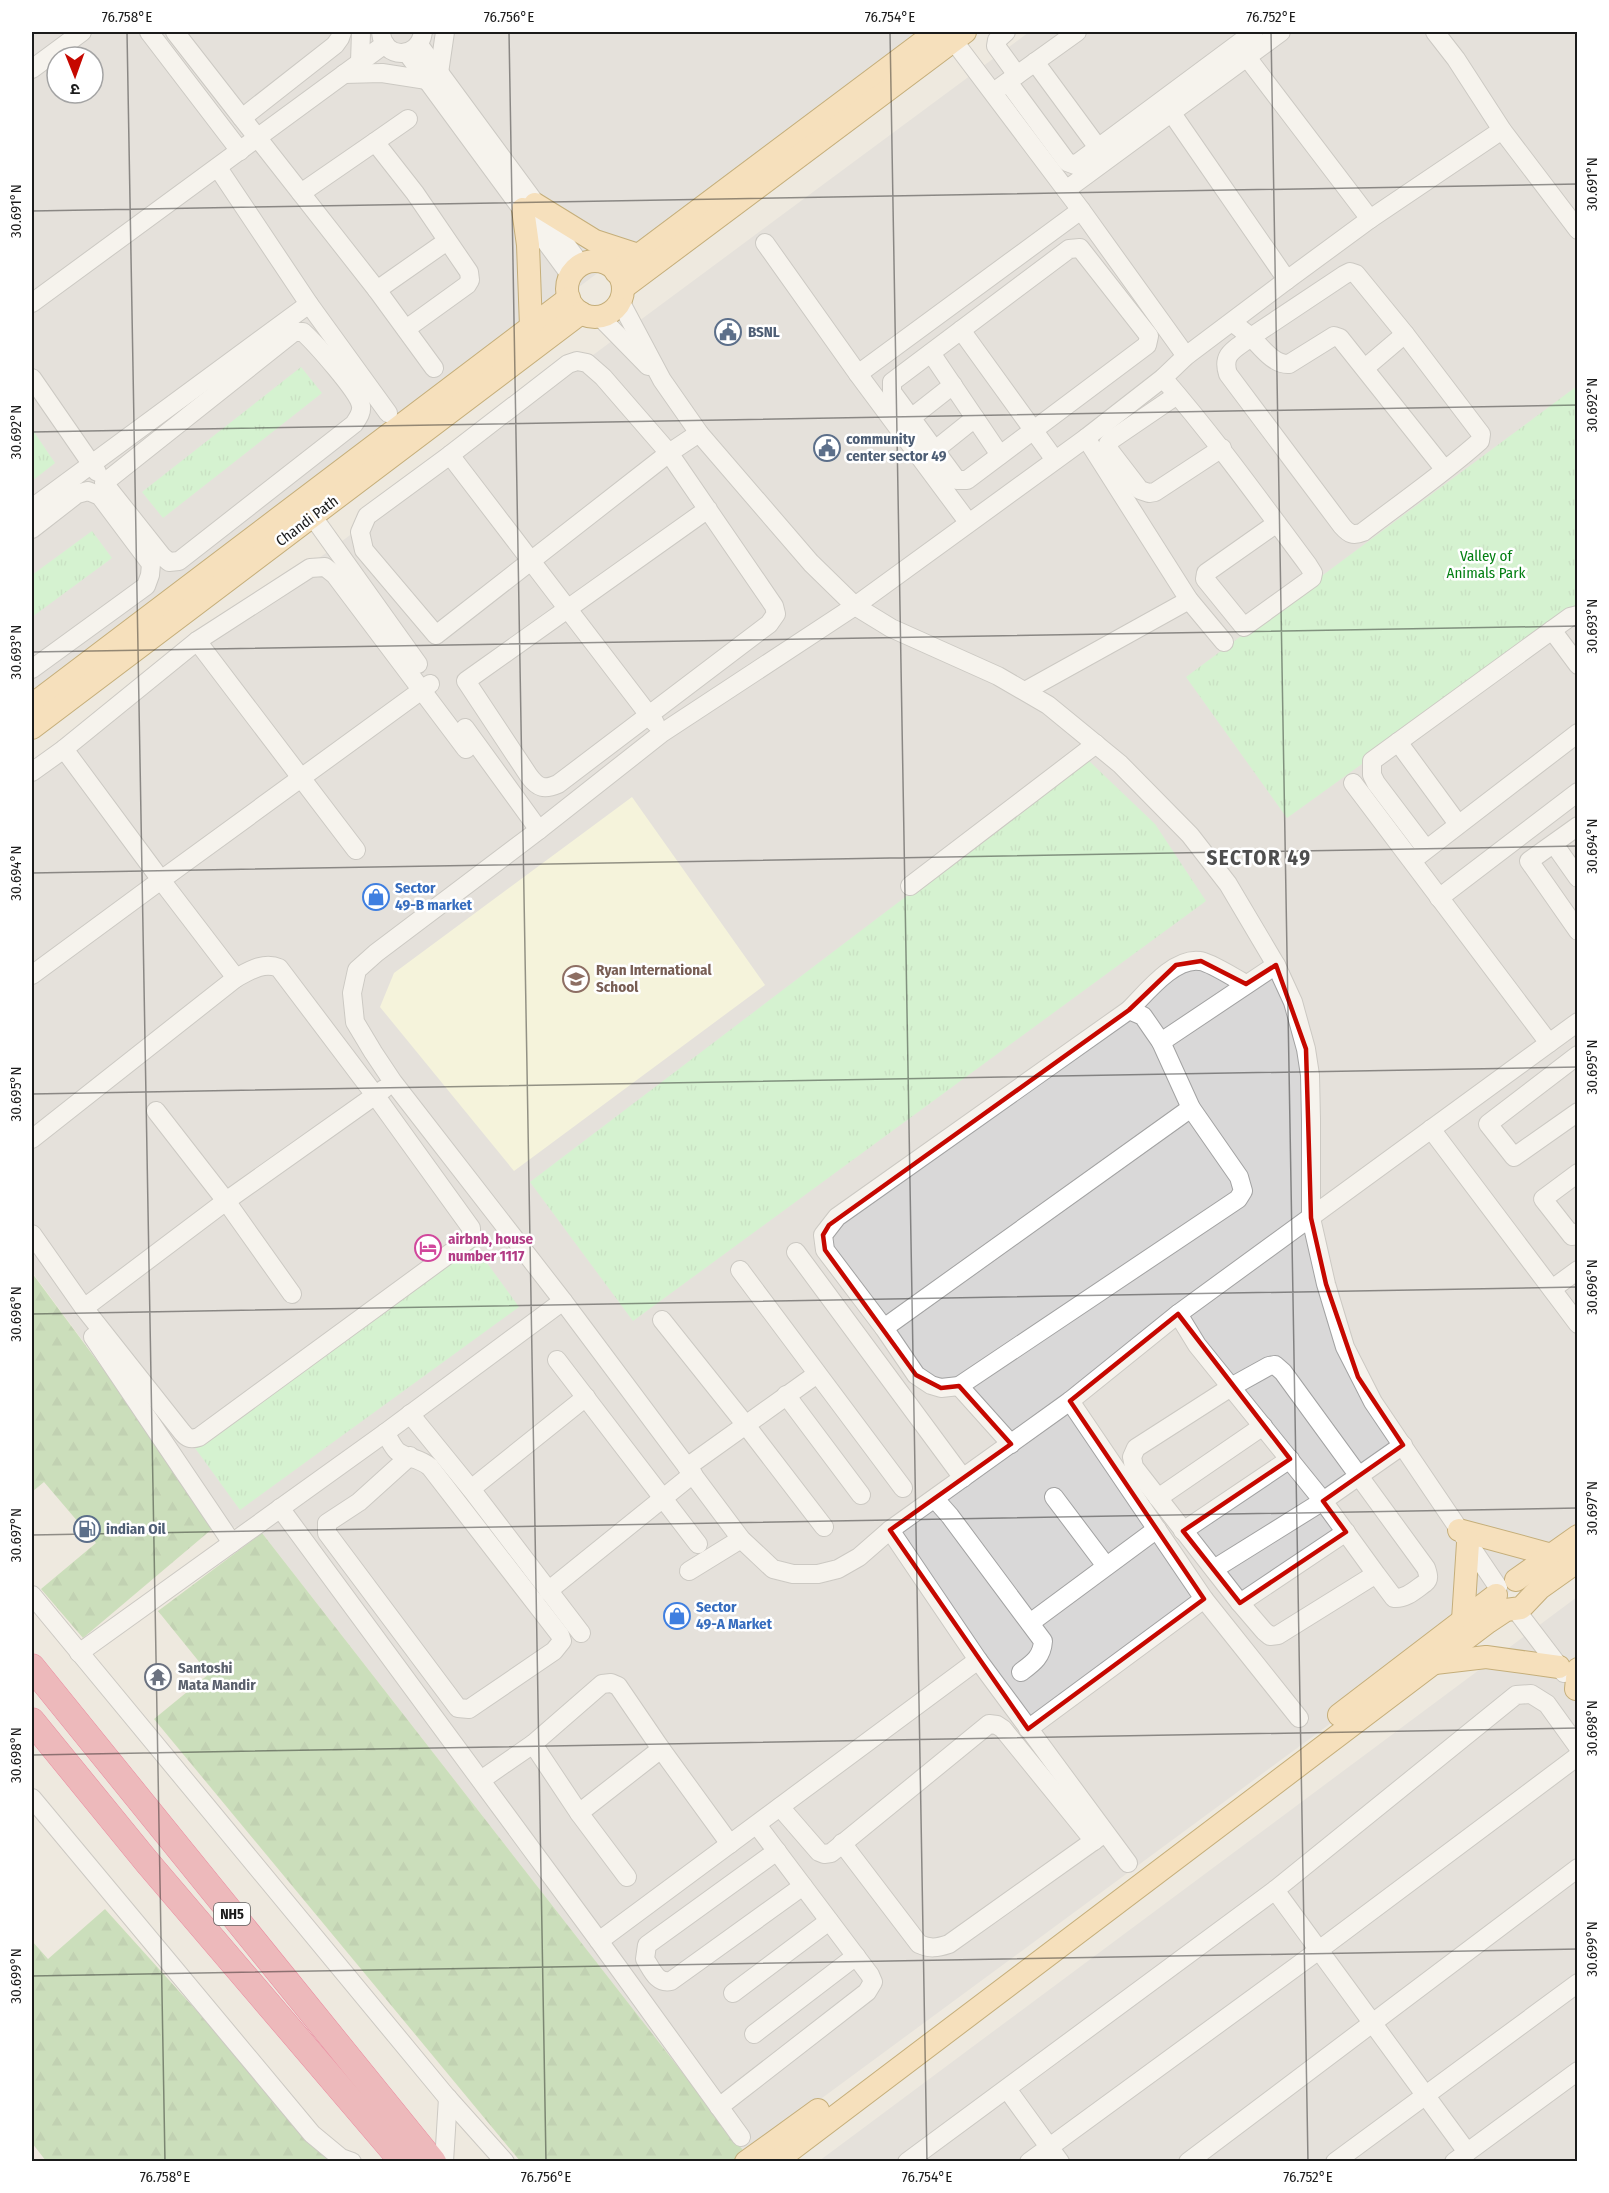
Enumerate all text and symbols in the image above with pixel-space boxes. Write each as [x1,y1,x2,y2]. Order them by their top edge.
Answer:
text: 76.758°E [102,8,152,26]
text: 76.756°E [484,8,534,26]
text: 76.754°E [865,8,915,26]
text: 76.752°E [1246,8,1296,26]
north arrow [45,45,105,105]
text: उ [70,80,80,99]
text: 30.691°N [1583,157,1601,211]
text: 30.691°N [7,184,25,238]
public building icon: BSNL [713,317,743,347]
place label: BSNL [748,323,780,341]
text: 30.692°N [1583,378,1601,432]
text: 30.692°N [7,405,25,459]
place label: community center sector 49 [846,430,947,465]
public building icon: community center sector 49 [812,433,842,463]
street label: Chandi Path [272,492,342,550]
park label: Valley of Animals Park [1447,547,1525,582]
text: 30.693°N [1583,599,1601,653]
text: 30.693°N [7,625,25,679]
text: 30.694°N [1583,818,1601,874]
text: 30.694°N [7,845,25,901]
district label: SECTOR 49 [1206,845,1312,871]
place label: Sector 49-B market [395,879,473,914]
shop icon: Sector 49-B market [361,882,391,912]
place label: Ryan International School [596,961,712,996]
school or university icon: Ryan International School [561,964,591,994]
text: 30.695°N [1583,1039,1601,1095]
text: 30.695°N [7,1066,25,1122]
place label: airbnb, house number 1117 [448,1230,534,1265]
hotel icon: airbnb, house number 1117 [413,1233,443,1263]
text: 30.696°N [1583,1259,1601,1315]
text: 30.696°N [7,1286,25,1342]
text: 30.697°N [1583,1481,1601,1535]
text: 30.697°N [7,1508,25,1562]
fuel station icon: indian Oil [72,1514,102,1544]
place label: indian Oil [106,1520,167,1538]
place label: Sector 49-A Market [696,1598,773,1633]
shop icon: Sector 49-A Market [662,1601,692,1631]
place label: Santoshi Mata Mandir [178,1659,256,1694]
temple icon: Santoshi Mata Mandir [143,1662,173,1692]
text: 30.698°N [1583,1700,1601,1756]
text: 30.698°N [7,1727,25,1783]
road number: NH5 [214,1903,250,1925]
text: 30.699°N [1583,1921,1601,1977]
text: 30.699°N [7,1948,25,2004]
text: 76.758°E [140,2168,190,2186]
text: 76.756°E [521,2168,571,2186]
text: 76.754°E [902,2168,952,2186]
text: 76.752°E [1283,2168,1333,2186]

